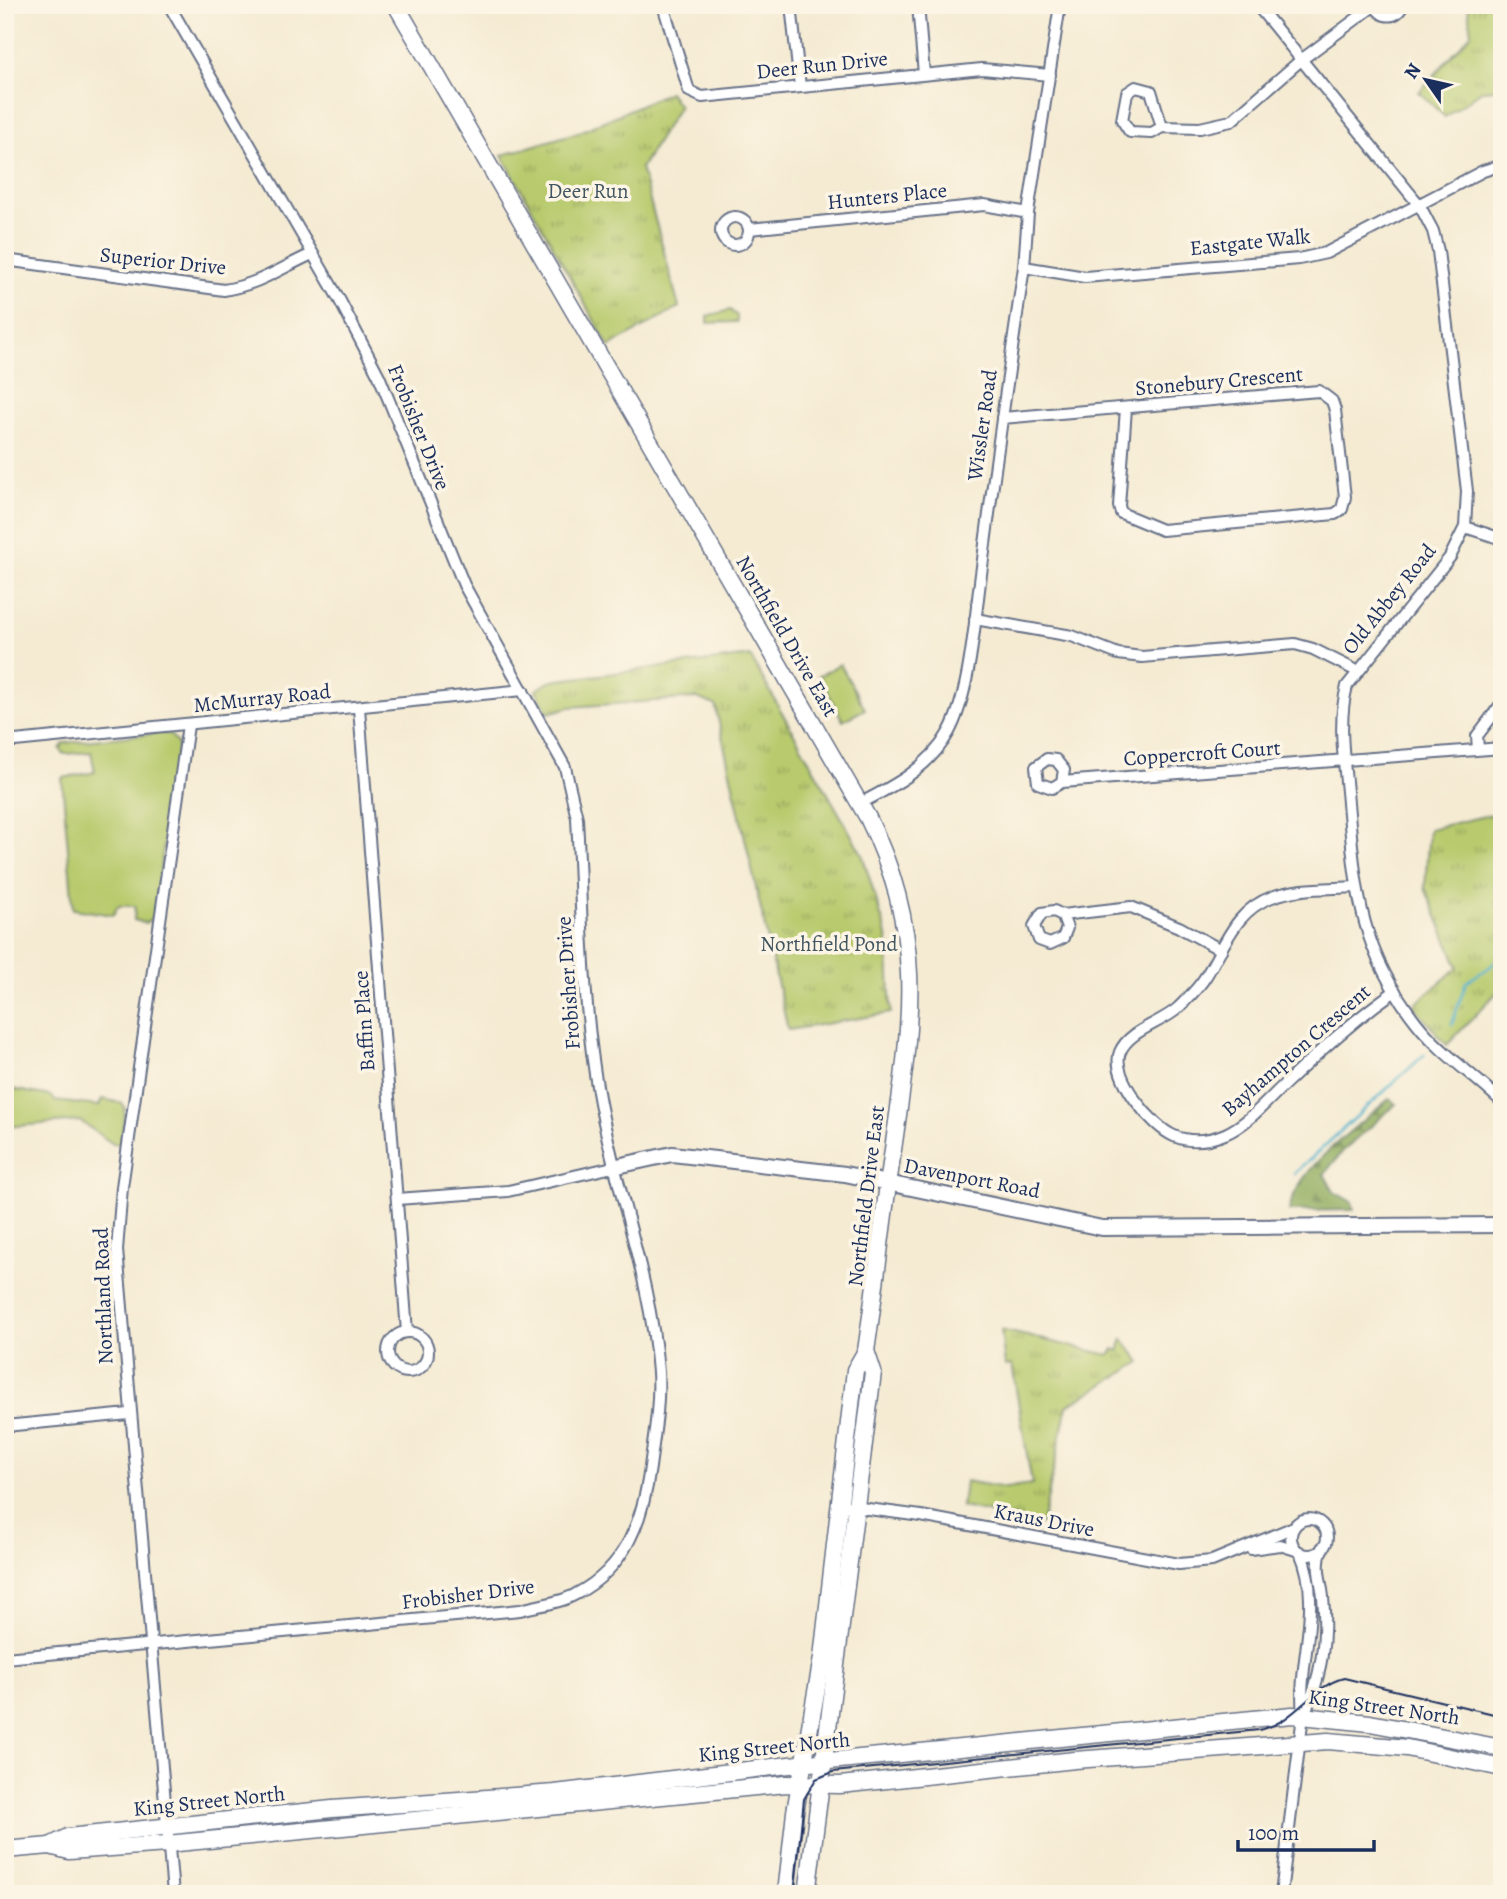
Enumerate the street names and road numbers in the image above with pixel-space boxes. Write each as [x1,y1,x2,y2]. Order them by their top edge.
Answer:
street label: Deer Run Drive [755,44,889,86]
street label: Hunters Place [826,176,948,216]
street label: Eastgate Walk [1188,222,1312,262]
street label: Superior Drive [99,240,227,282]
street label: Frobisher Drive [381,360,457,494]
street label: Stonebury Crescent [1134,360,1304,402]
street label: Wissler Road [960,367,1004,483]
street label: Old Abbey Road [1336,537,1443,660]
street label: Northfield Drive East [729,550,845,722]
street label: McMurray Road [192,677,333,719]
street label: Coppercroft Court [1123,734,1281,772]
street label: Frobisher Drive [549,915,587,1051]
street label: Baffin Place [347,970,381,1072]
street label: Bayhampton Crescent [1216,977,1376,1122]
street label: Northfield Drive East [841,1104,891,1288]
street label: Davenport Road [901,1151,1043,1205]
street label: Northland Road [87,1226,119,1365]
street label: Kraus Drive [991,1497,1097,1543]
street label: Frobisher Drive [400,1572,536,1616]
street label: King Street North [1307,1683,1461,1731]
street label: King Street North [697,1725,851,1769]
street label: King Street North [132,1779,286,1823]

